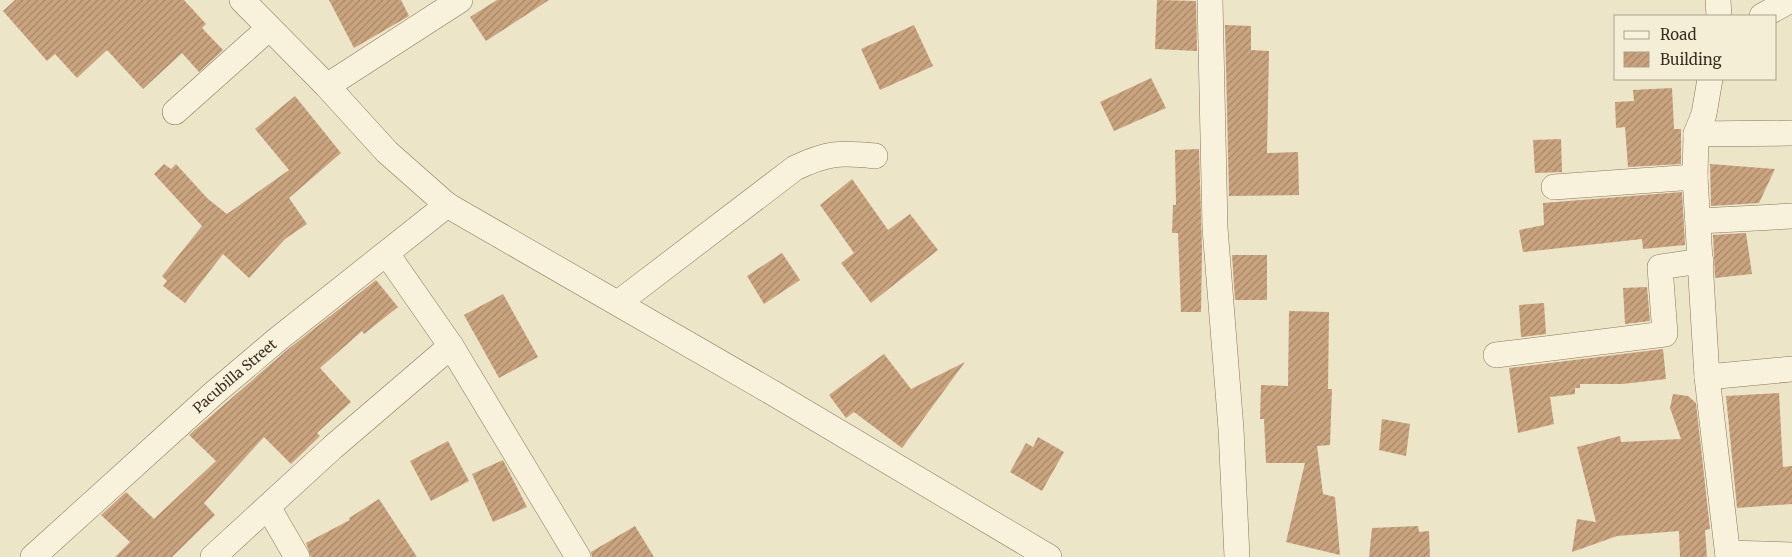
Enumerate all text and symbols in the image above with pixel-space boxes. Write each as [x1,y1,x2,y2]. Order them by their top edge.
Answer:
legend [1614,15,1777,80]
text: Road [1660,25,1696,44]
text: Building [1660,50,1722,69]
street label: Pacubilla Street [189,335,281,417]

